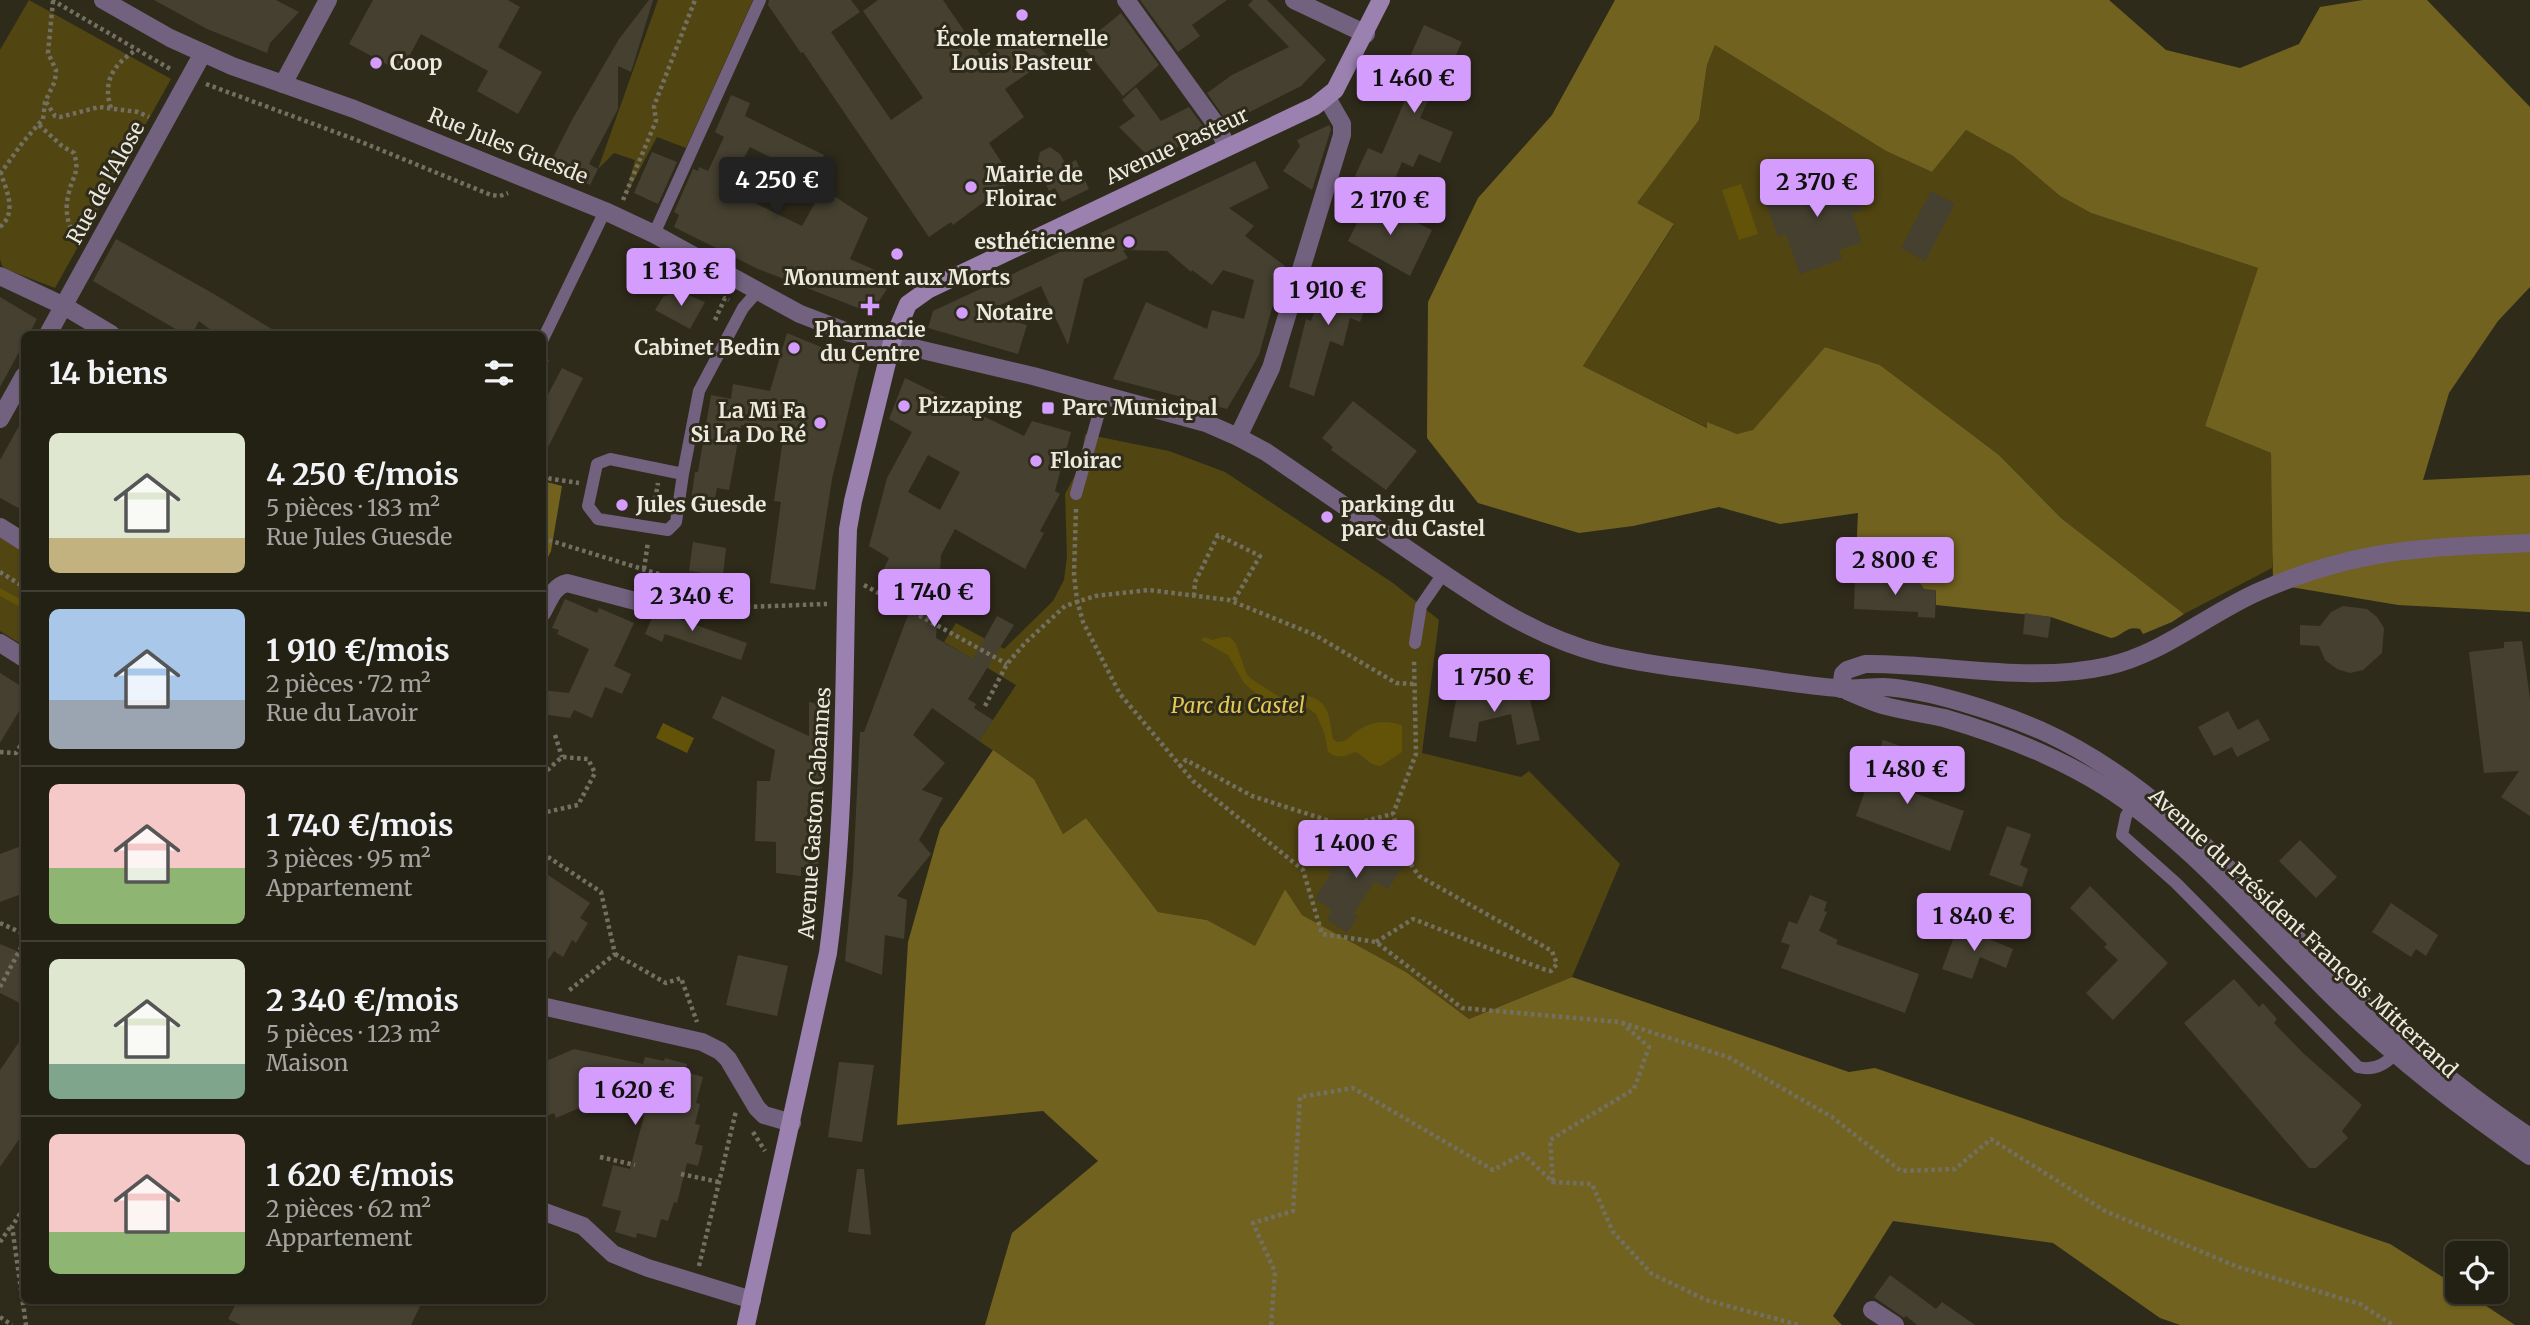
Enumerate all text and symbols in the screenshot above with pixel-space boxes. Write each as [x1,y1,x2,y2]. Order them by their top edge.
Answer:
marker: École maternelle Louis Pasteur [1014,7,1030,23]
place label: École maternelle Louis Pasteur [936,24,1108,76]
place label: Coop [390,49,442,76]
marker: Coop [368,55,384,71]
pin: 1 460 € [1349,55,1479,115]
text: 1 460 € [1373,63,1455,92]
street label: Rue Jules Guesde [424,101,592,190]
street label: Avenue Pasteur [1100,101,1253,191]
street label: Rue de l'Alose [61,117,150,249]
pin: 4 250 € [712,158,842,217]
pin: 2 370 € [1752,160,1882,219]
place label: Mairie de Floirac [985,161,1083,212]
text: 4 250 € [735,165,819,194]
text: 2 370 € [1776,167,1858,196]
pin: 2 170 € [1325,177,1455,237]
marker: Mairie de Floirac [963,179,979,195]
text: 2 170 € [1350,185,1430,214]
place label: esthéticienne [974,228,1115,255]
marker: esthéticienne [1121,234,1137,250]
marker: Monument aux Morts [889,246,905,262]
pin: 1 130 € [616,248,746,308]
text: 1 130 € [643,256,720,285]
place label: Monument aux Morts [784,264,1010,291]
pin: 1 910 € [1263,268,1393,327]
text: 1 910 € [1290,275,1366,304]
marker: Pharmacie du Centre [862,298,878,314]
place label: Notaire [976,299,1053,326]
marker: Notaire [954,305,970,321]
place label: Pharmacie du Centre [814,316,926,367]
place label: Cabinet Bedin [634,334,780,361]
marker: Cabinet Bedin [786,340,802,356]
text: 14 biens [49,354,168,392]
icon: filters [480,354,518,392]
place label: Pizzaping [918,392,1022,419]
place label: Parc Municipal [1062,394,1218,421]
place label: La Mi Fa Si La Do Ré [690,397,806,448]
marker: Pizzaping [896,398,912,414]
marker: Parc Municipal [1040,400,1056,416]
marker: La Mi Fa Si La Do Ré [812,415,828,431]
place label: Floirac [1050,447,1122,474]
marker: Floirac [1028,453,1044,469]
text: 4 250 €/mois [266,455,459,493]
icon: home [105,461,189,545]
place label: Jules Guesde [635,491,766,518]
place label: parking du parc du Castel [1341,491,1485,542]
text: 5 pièces · 183 m² [266,493,440,522]
marker: Jules Guesde [614,497,630,513]
marker: parking du parc du Castel [1319,509,1335,525]
text: Rue Jules Guesde [266,522,452,551]
pin: 2 800 € [1830,538,1960,597]
text: 2 800 € [1852,545,1938,574]
pin: 1 740 € [869,570,999,629]
pin: 2 340 € [627,574,757,633]
text: 1 740 € [894,577,974,606]
text: 2 340 € [650,581,734,610]
text: 1 910 €/mois [266,631,450,669]
icon: home [105,637,189,721]
pin: 1 750 € [1429,654,1559,714]
text: 1 750 € [1454,662,1534,691]
text: 2 pièces · 72 m² [266,669,431,698]
street label: Avenue Gaston Cabannes [792,686,837,941]
park label: Parc du Castel [1171,692,1305,719]
text: Rue du Lavoir [266,698,418,727]
pin: 1 480 € [1842,746,1972,806]
text: 1 480 € [1866,754,1948,783]
street label: Avenue du Président François Mitterrand [2143,781,2464,1083]
text: 1 740 €/mois [266,806,453,844]
icon: home [105,812,189,896]
pin: 1 400 € [1291,820,1421,880]
text: 1 400 € [1314,828,1398,857]
text: 3 pièces · 95 m² [266,844,431,873]
text: Appartement [266,873,412,902]
pin: 1 840 € [1909,894,2039,953]
text: 1 840 € [1933,901,2015,930]
text: 2 340 €/mois [266,981,459,1019]
icon: home [105,987,189,1071]
text: 5 pièces · 123 m² [266,1019,440,1048]
text: Maison [266,1048,349,1077]
pin: 1 620 € [570,1068,700,1127]
text: 1 620 € [595,1075,675,1104]
text: 1 620 €/mois [266,1156,454,1194]
icon: home [105,1162,189,1246]
text: 2 pièces · 62 m² [266,1194,431,1223]
text: Appartement [266,1223,412,1252]
map controls [2445,1241,2508,1304]
button: locate [2445,1241,2508,1304]

